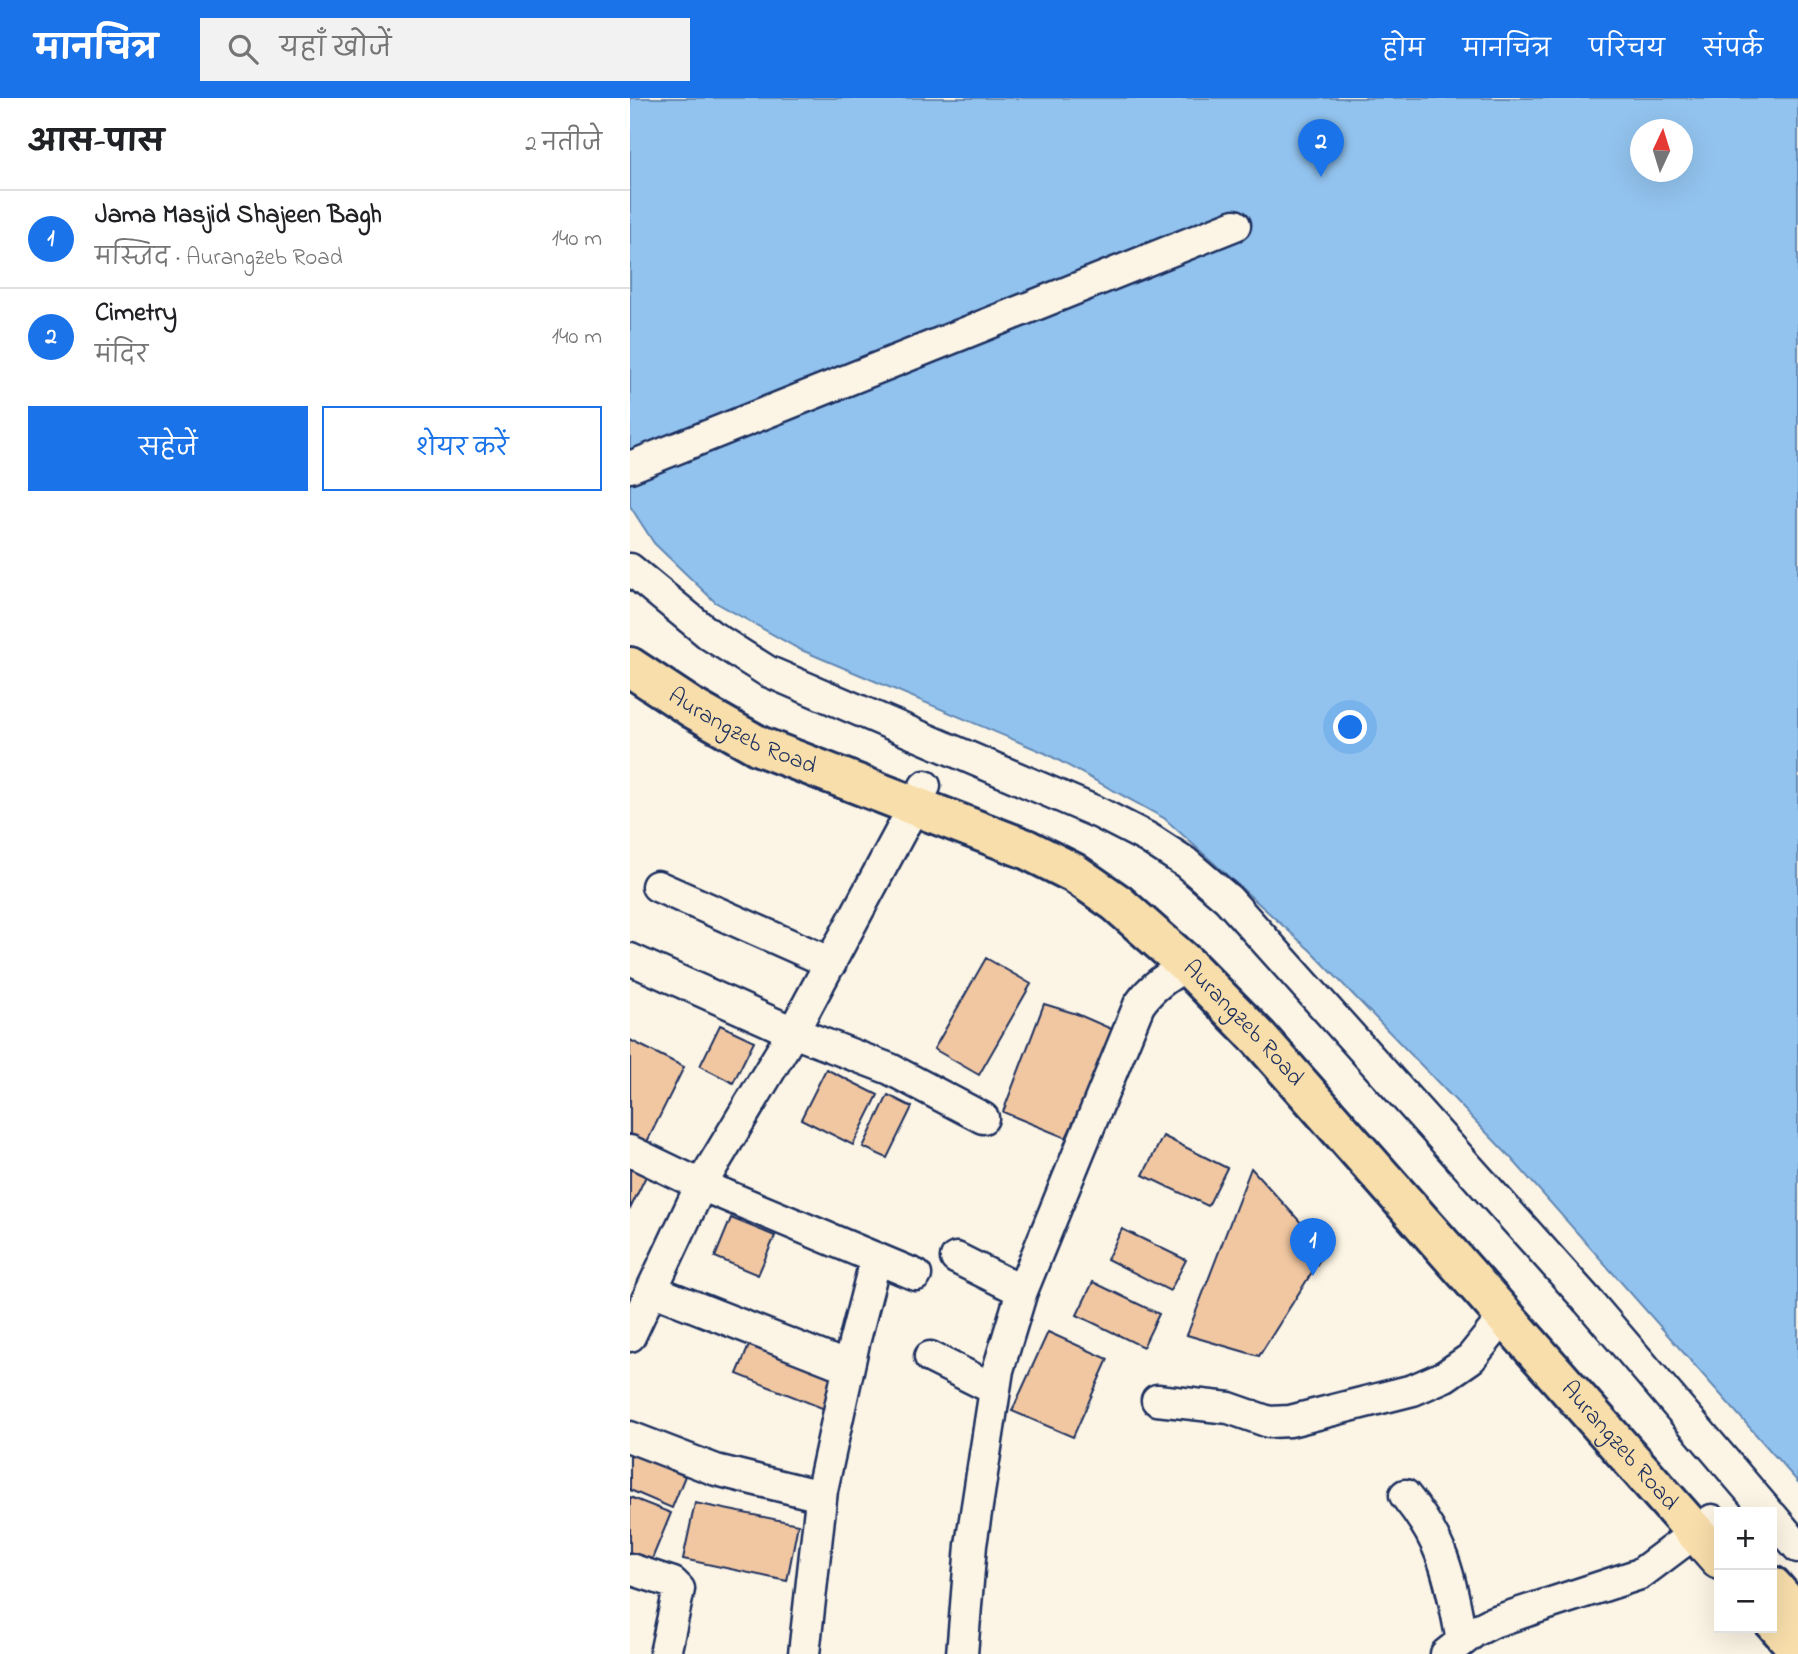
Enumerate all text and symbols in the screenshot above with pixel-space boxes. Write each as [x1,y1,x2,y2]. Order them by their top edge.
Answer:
search box [200,18,690,81]
text: मानचित्र [35,26,158,74]
icon: search [224,30,262,68]
text: यहाँ खोजें [280,31,391,69]
text: होम [1382,33,1425,68]
text: मानचित्र [1463,33,1551,68]
text: परिचय [1589,33,1665,68]
text: संपर्क [1703,33,1763,68]
pin: 2 [1298,119,1344,177]
north arrow [1630,119,1693,182]
text: आस-पास [28,122,164,166]
text: 2 नतीजे [525,128,602,161]
text: Jama Masjid Shajeen Bagh [95,197,382,235]
text: 1 [47,223,55,256]
text: 140 m [552,223,602,256]
text: मस्जिद · Aurangzeb Road [95,242,343,275]
text: Cimetry [95,295,177,333]
text: 2 [45,321,57,354]
text: 140 m [552,321,602,354]
text: मंदिर [95,340,148,373]
button: सहेजें [28,406,308,491]
button: शेयर करें [322,406,602,491]
street label: Aurangzeb Road [661,679,822,784]
your location [1333,710,1367,744]
street label: Aurangzeb Road [1174,952,1312,1095]
pin: 1 [1290,1218,1336,1276]
street label: Aurangzeb Road [1552,1373,1687,1519]
map controls [1714,1507,1777,1633]
button: + [1714,1507,1777,1570]
button: − [1714,1570,1777,1633]

